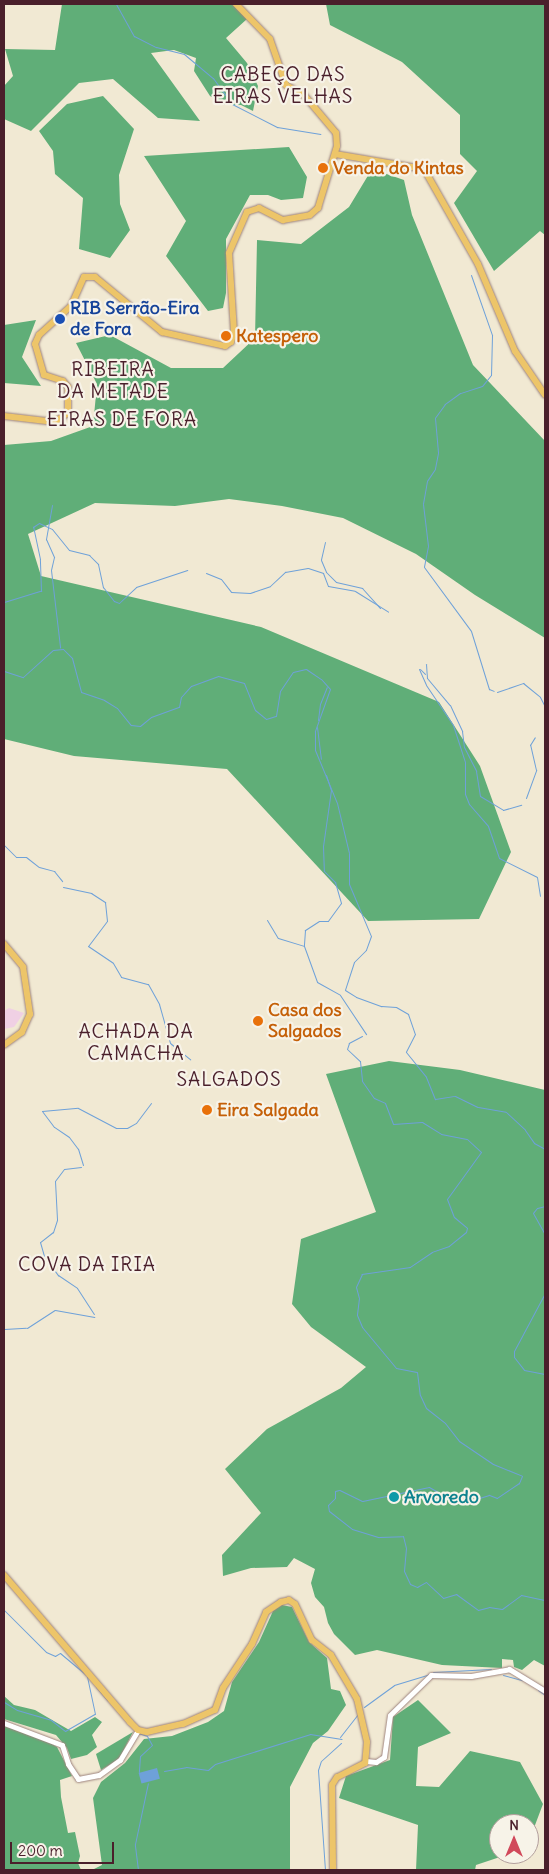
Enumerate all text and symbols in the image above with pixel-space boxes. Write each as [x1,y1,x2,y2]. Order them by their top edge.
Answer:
district label: CABEÇO DAS EIRAS VELHAS [211,64,355,108]
place label: Venda do Kintas [333,157,464,179]
marker: Venda do Kintas [317,162,329,174]
place label: RIB Serrão-Eira de Fora [70,298,200,340]
marker: RIB Serrão-Eira de Fora [54,313,66,325]
place label: Katespero [236,325,318,347]
marker: Katespero [220,330,232,342]
district label: RIBEIRA DA METADE [56,359,170,403]
district label: EIRAS DE FORA [45,409,199,431]
place label: Casa dos Salgados [268,1000,342,1042]
marker: Casa dos Salgados [252,1015,264,1027]
district label: ACHADA DA CAMACHA [77,1021,195,1065]
district label: SALGADOS [175,1069,283,1091]
place label: Eira Salgada [217,1099,319,1121]
marker: Eira Salgada [201,1104,213,1116]
district label: COVA DA IRIA [17,1254,157,1276]
place label: Arvoredo [404,1486,479,1508]
marker: Arvoredo [388,1491,400,1503]
north arrow [489,1814,539,1864]
text: N [509,1816,519,1834]
scale bar [12,1832,116,1864]
text: 200 m [18,1841,63,1860]

